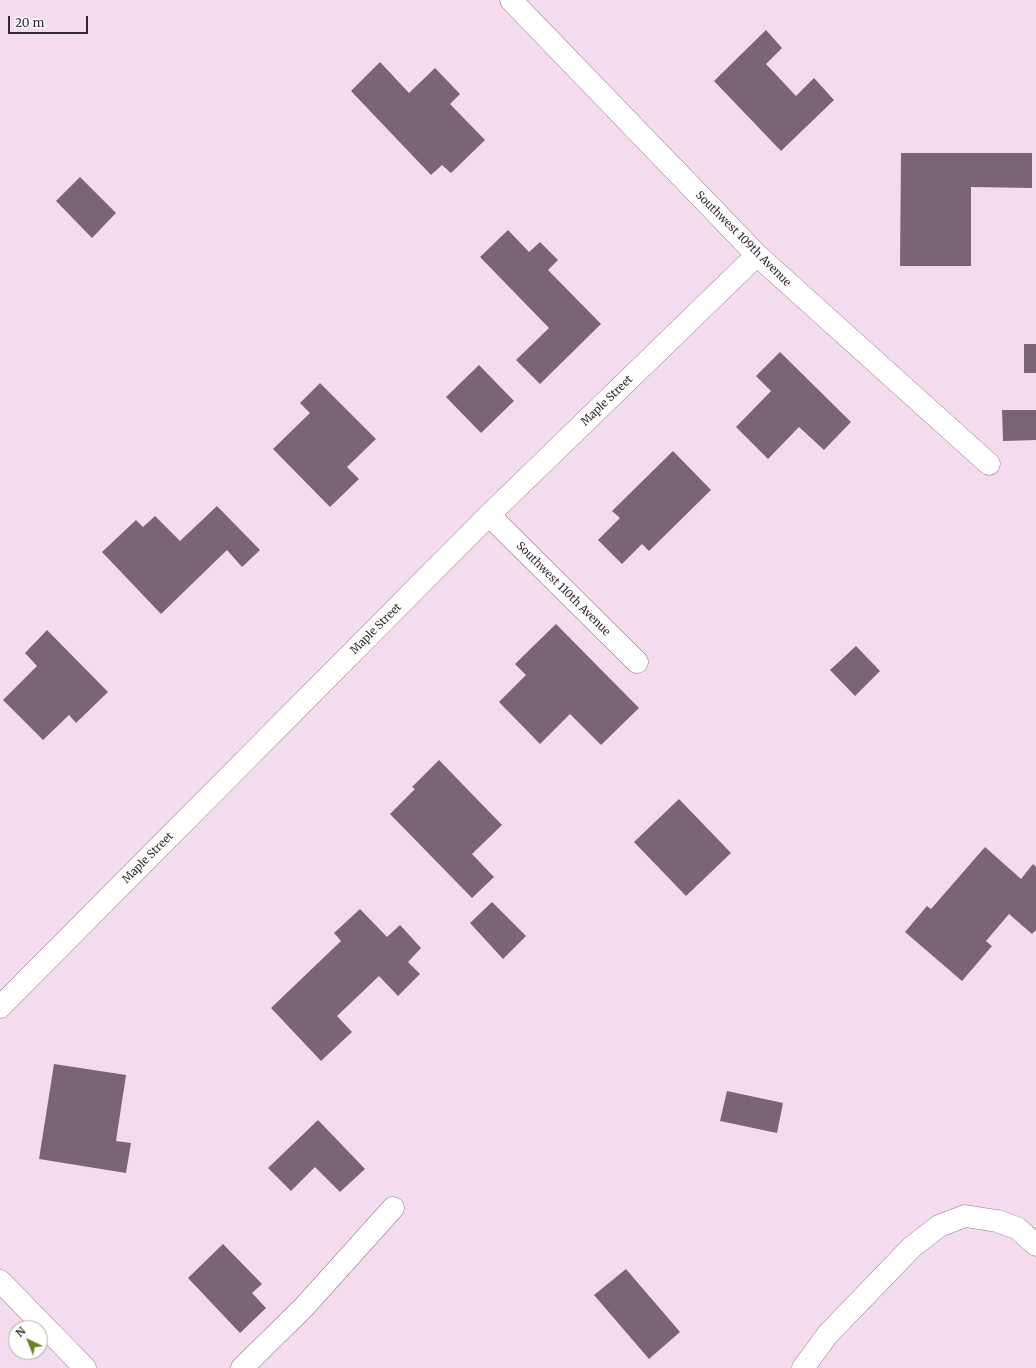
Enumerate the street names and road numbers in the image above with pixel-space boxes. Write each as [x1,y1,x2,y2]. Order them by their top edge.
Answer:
street label: Southwest 109th Avenue [693,189,793,289]
street label: Maple Street [578,373,636,429]
street label: Southwest 110th Avenue [513,539,613,639]
street label: Maple Street [348,601,404,657]
street label: Maple Street [120,830,176,886]

